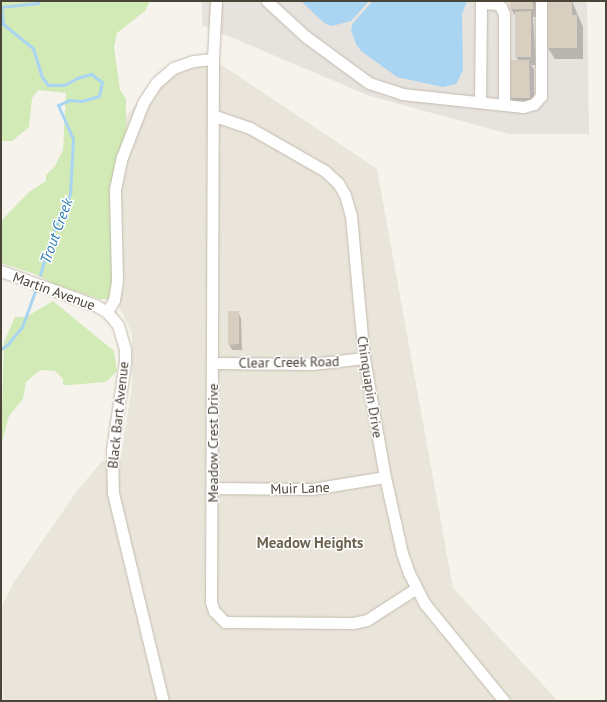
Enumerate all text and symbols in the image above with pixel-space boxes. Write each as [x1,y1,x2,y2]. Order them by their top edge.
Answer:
water label: Trout Creek [36,196,76,266]
street label: Martin Avenue [10,268,98,314]
street label: Chinquapin Drive [354,335,386,439]
street label: Clear Creek Road [238,353,340,371]
street label: Black Bart Avenue [104,360,132,470]
street label: Meadow Crest Drive [205,383,221,503]
street label: Muir Lane [270,479,330,497]
district label: Meadow Heights [257,534,363,552]

